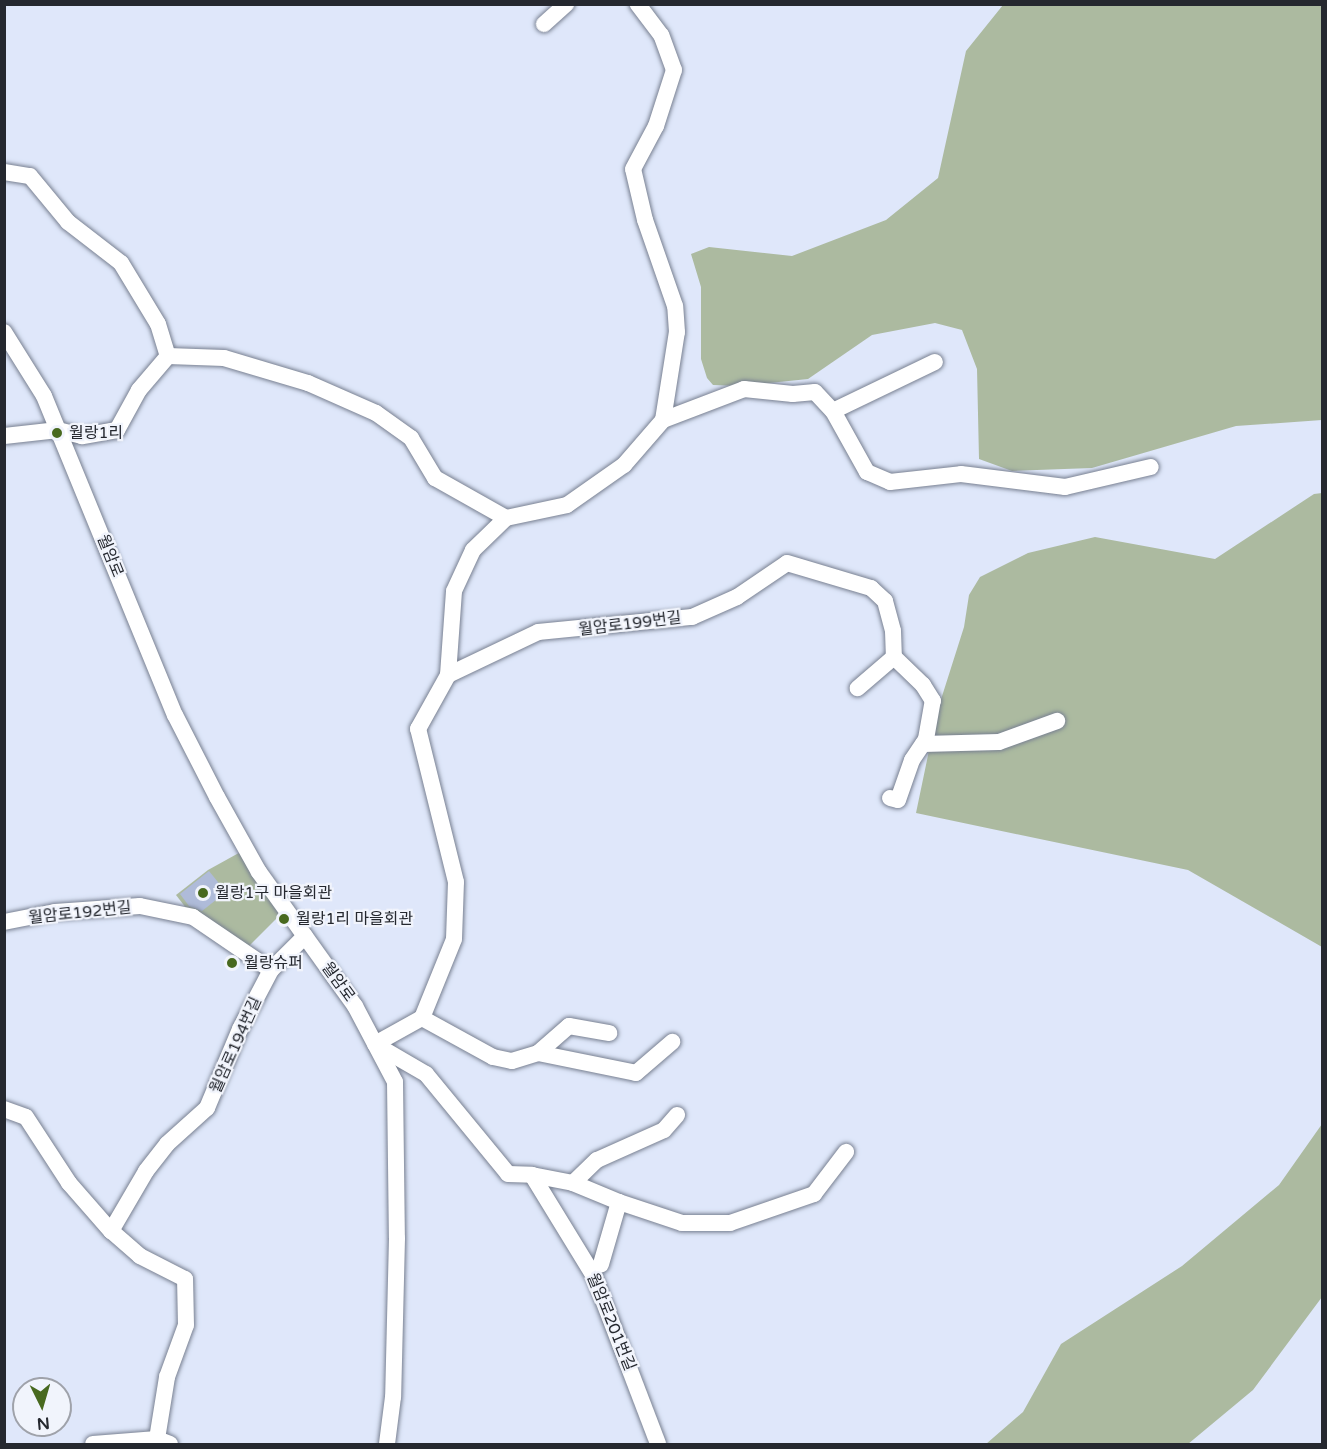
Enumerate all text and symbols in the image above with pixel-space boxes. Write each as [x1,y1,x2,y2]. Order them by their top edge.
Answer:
place label: 월랑1리 [69,423,123,443]
marker: 월랑1리 [50,426,64,440]
street label: 월암로 [93,532,127,580]
street label: 월암로199번길 [577,608,683,640]
place label: 월랑1구 마을회관 [215,883,332,903]
marker: 월랑1구 마을회관 [196,886,210,900]
street label: 월암로192번길 [27,898,133,928]
place label: 월랑1리 마을회관 [296,909,413,929]
marker: 월랑1리 마을회관 [277,912,291,926]
place label: 월랑슈퍼 [244,953,303,973]
marker: 월랑슈퍼 [225,956,239,970]
street label: 월암로 [317,958,359,1006]
street label: 월암로194번길 [206,994,266,1096]
street label: 월암로201번길 [583,1270,639,1374]
north arrow [12,1377,72,1437]
text: N [36,1412,51,1433]

